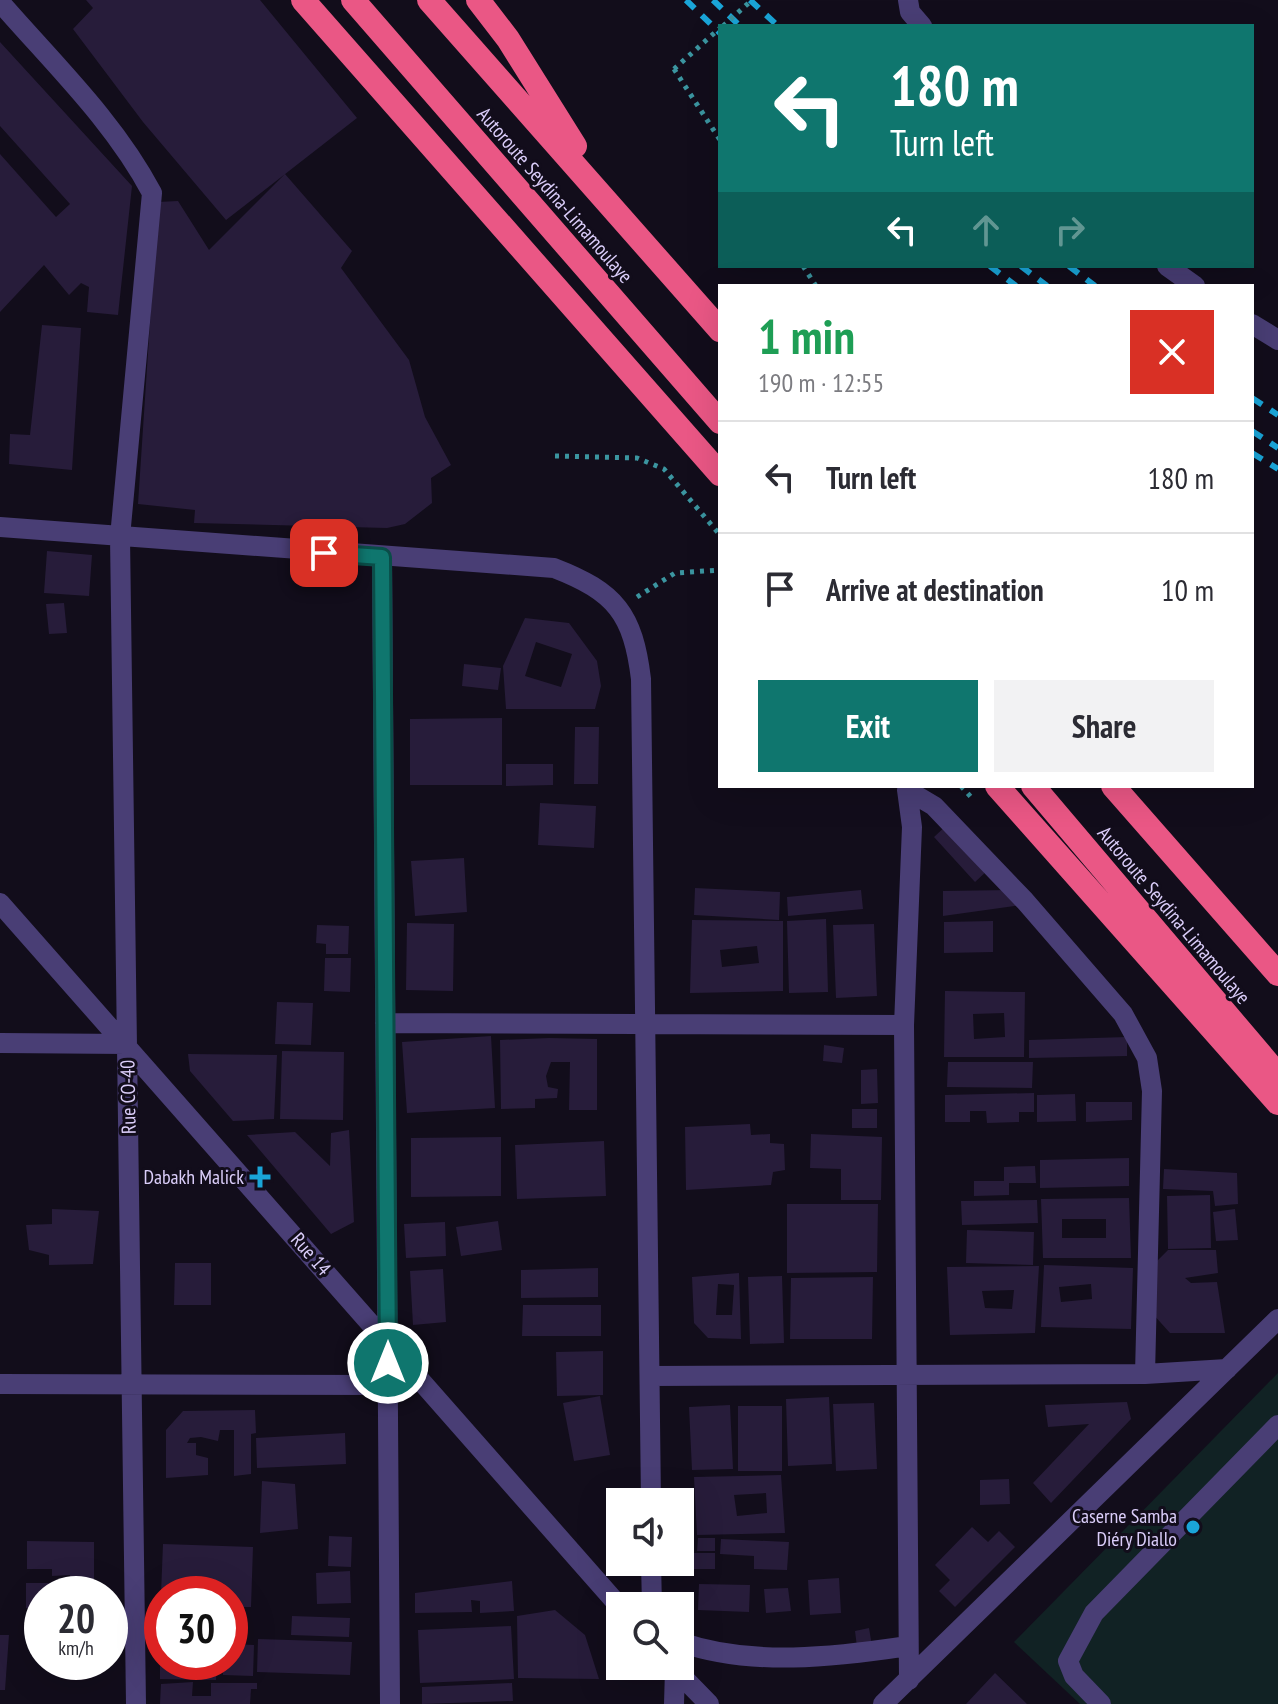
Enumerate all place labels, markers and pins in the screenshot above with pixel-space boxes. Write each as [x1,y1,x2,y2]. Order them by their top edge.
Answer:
pin [290,519,358,587]
place label: Dabakh Malick [143,1164,244,1190]
marker: Dabakh Malick [251,1168,269,1186]
place label: Caserne Samba Diéry Diallo [1072,1503,1177,1552]
marker: Caserne Samba Diéry Diallo [1184,1518,1202,1536]

